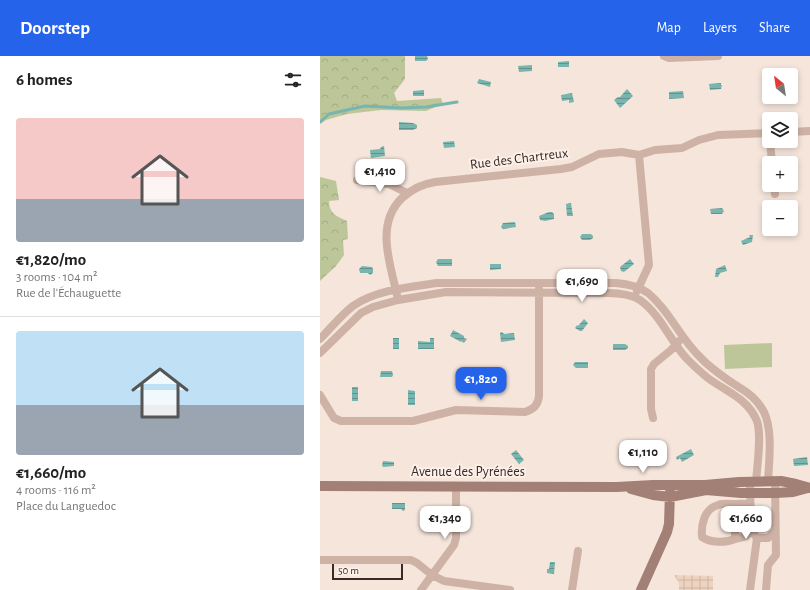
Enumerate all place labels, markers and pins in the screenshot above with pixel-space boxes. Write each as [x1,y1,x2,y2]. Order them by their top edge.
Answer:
pin: €1,410 [347,159,413,193]
pin: €1,690 [549,269,615,303]
pin: €1,820 [448,367,514,401]
pin: €1,110 [610,440,676,474]
pin: €1,340 [412,506,478,540]
pin: €1,660 [713,506,779,540]

